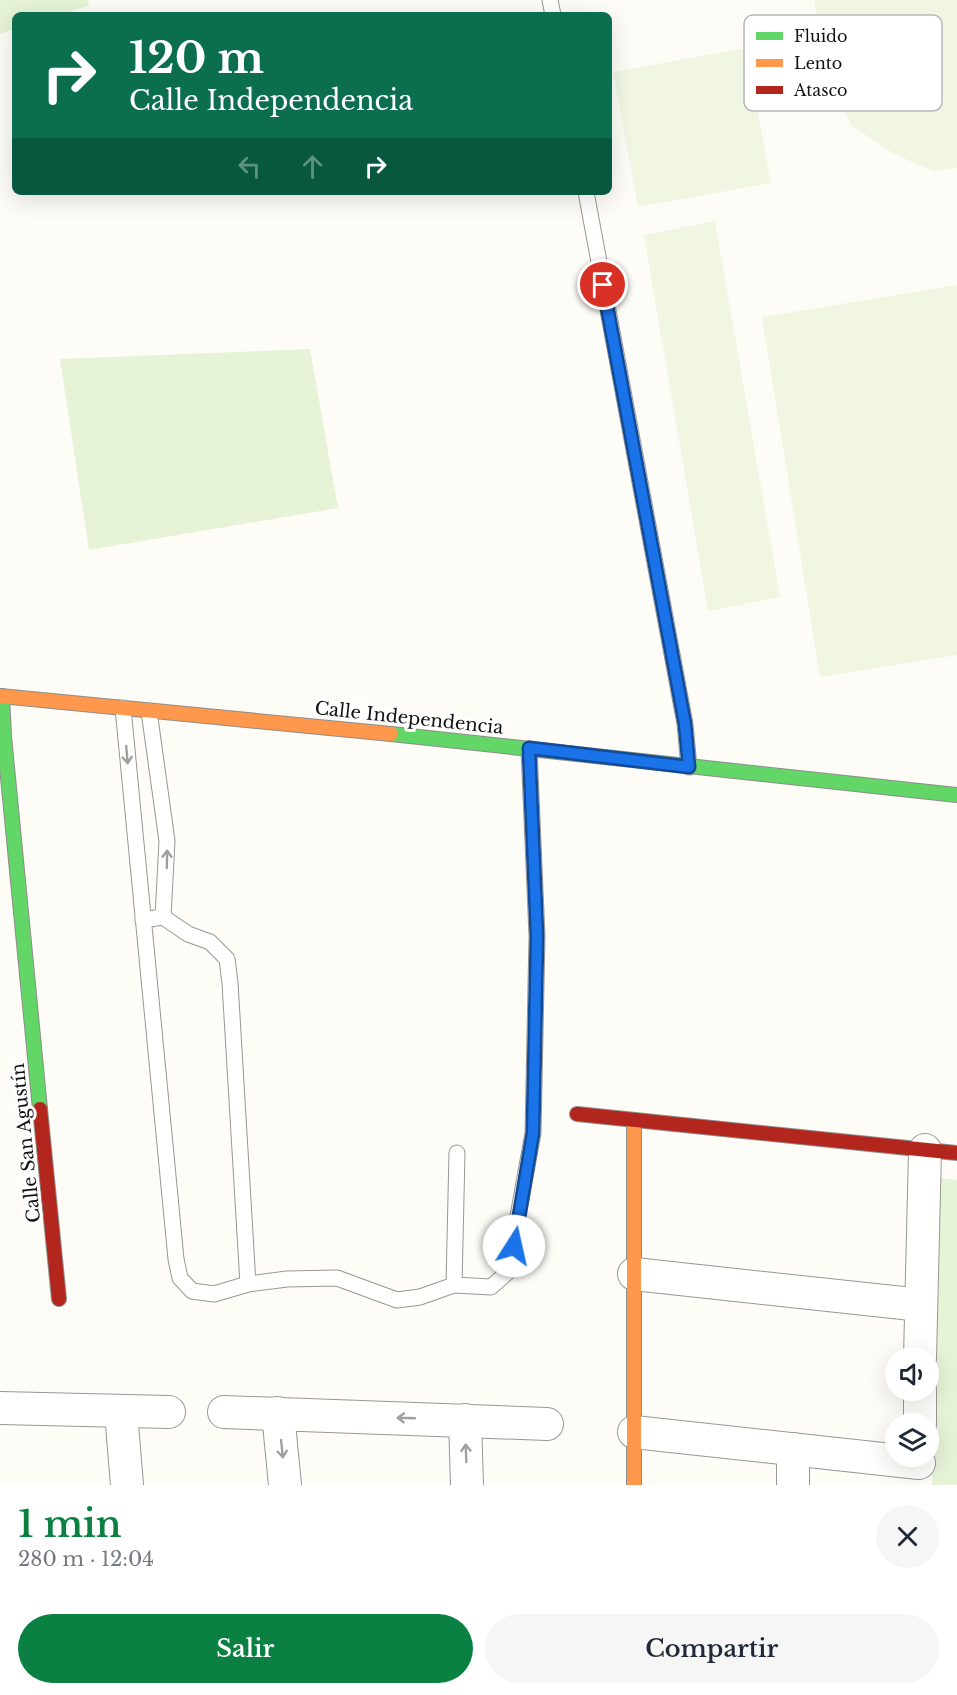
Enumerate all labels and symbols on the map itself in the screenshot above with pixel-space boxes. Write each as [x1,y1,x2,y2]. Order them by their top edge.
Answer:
legend [744,15,942,111]
text: Fluido [794,26,847,46]
text: Lento [794,53,842,73]
text: Atasco [793,80,847,100]
pin [577,259,628,310]
street label: Calle Independencia [314,697,504,739]
one-way arrow [122,745,133,765]
one-way arrow [161,849,173,869]
street label: Calle San Agustín [7,1062,45,1224]
position arrow [482,1214,546,1278]
one-way arrow [397,1413,417,1424]
one-way arrow [277,1439,288,1459]
one-way arrow [460,1443,471,1463]

